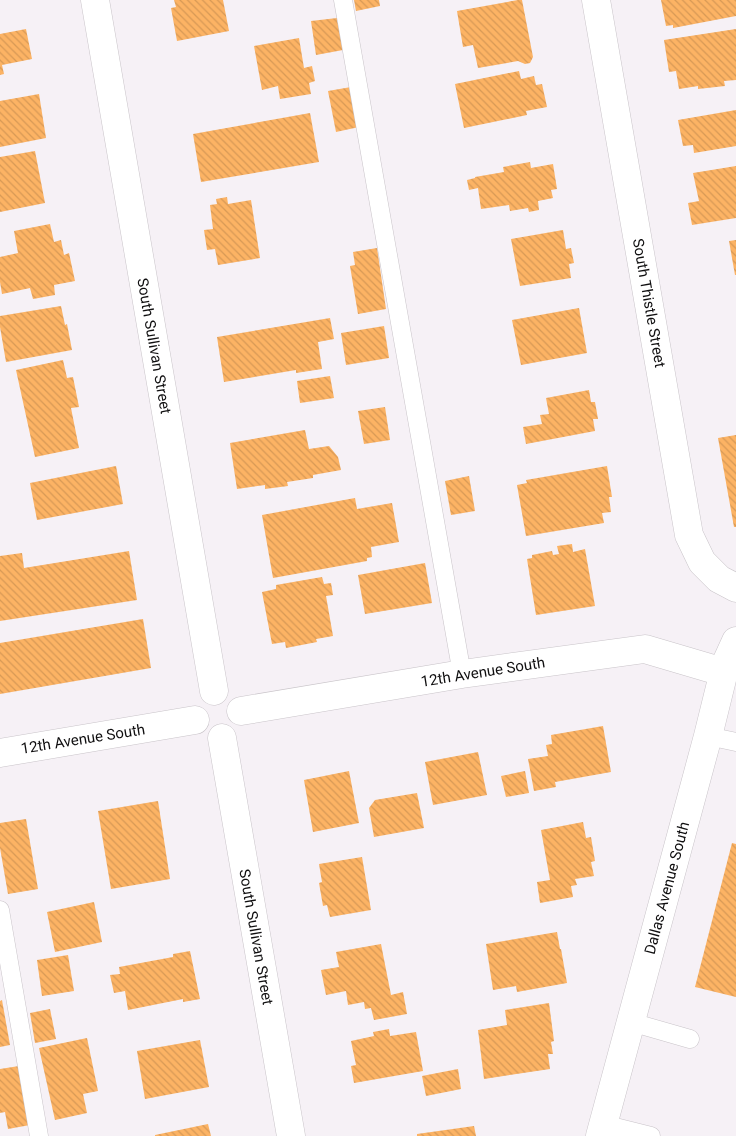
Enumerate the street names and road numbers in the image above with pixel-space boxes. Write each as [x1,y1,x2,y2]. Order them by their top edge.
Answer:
street label: South Thistle Street [629,237,669,369]
street label: South Sullivan Street [133,277,175,415]
street label: 12th Avenue South [420,653,546,691]
street label: 12th Avenue South [20,720,146,758]
street label: Dallas Avenue South [641,820,693,956]
street label: South Sullivan Street [235,868,277,1006]

